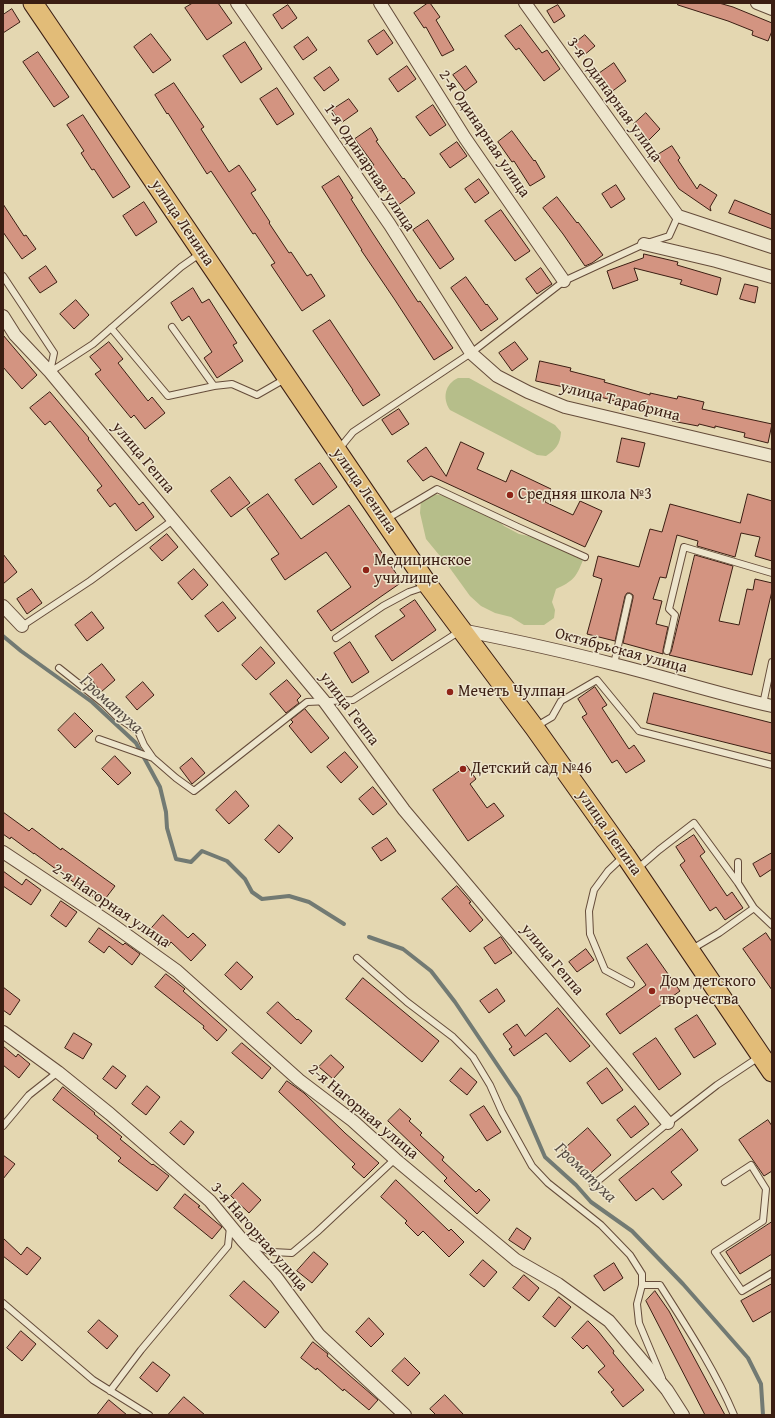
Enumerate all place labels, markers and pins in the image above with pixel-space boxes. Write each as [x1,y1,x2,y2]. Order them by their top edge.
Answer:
place label: Средняя школа №3 [518,485,652,505]
marker: Средняя школа №3 [505,490,515,500]
place label: Медицинское училище [374,551,471,589]
marker: Медицинское училище [361,565,371,575]
place label: Мечеть Чулпан [458,682,566,702]
marker: Мечеть Чулпан [445,687,455,697]
place label: Детский сад №46 [471,759,592,779]
marker: Детский сад №46 [458,764,468,774]
place label: Дом детского творчества [660,972,756,1010]
marker: Дом детского творчества [647,986,657,996]

